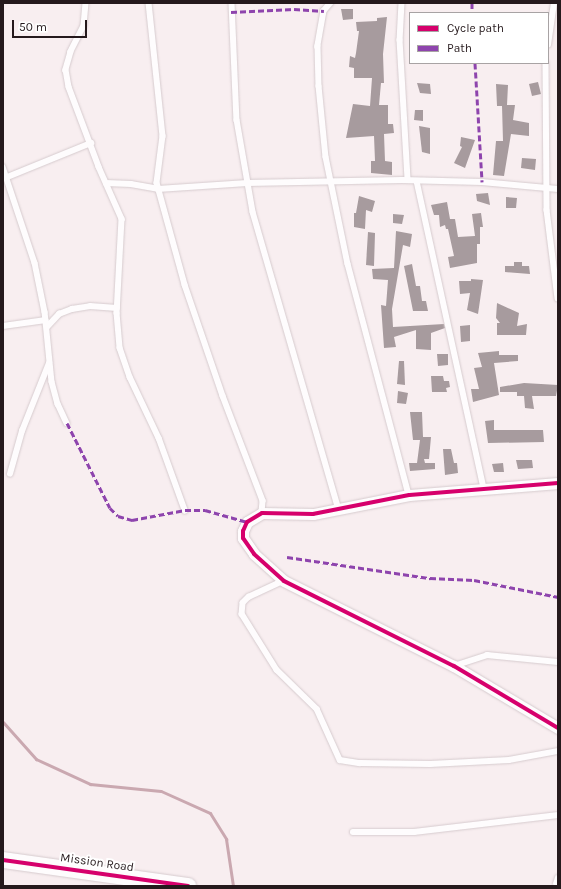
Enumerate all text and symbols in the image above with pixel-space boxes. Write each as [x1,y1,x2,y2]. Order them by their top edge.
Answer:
scale bar [14,12,89,38]
legend [409,12,549,64]
text: 50 m [19,20,47,34]
text: Cycle path [447,21,504,35]
text: Path [447,41,472,55]
street label: Mission Road [59,851,135,875]

